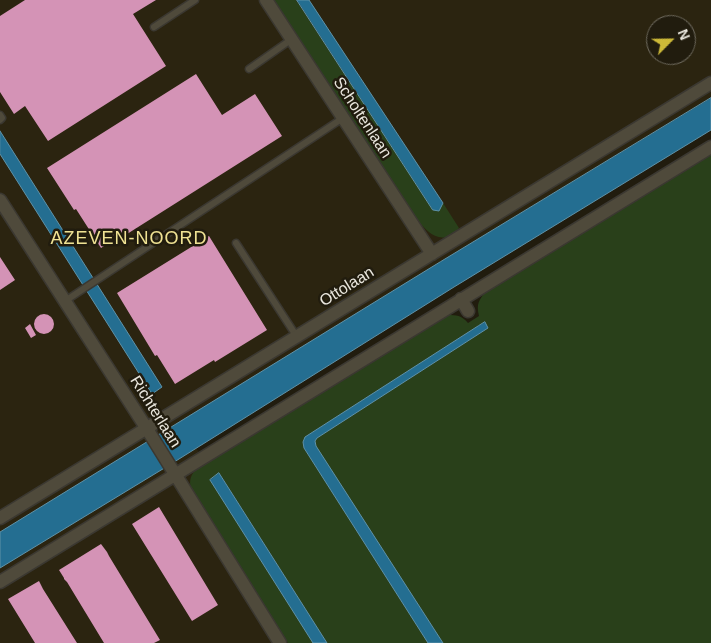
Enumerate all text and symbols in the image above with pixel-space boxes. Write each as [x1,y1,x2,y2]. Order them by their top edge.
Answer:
north arrow [646,15,696,65]
text: N [675,27,693,42]
street label: Scholtenlaan [329,74,395,162]
district label: AZEVEN-NOORD [49,228,209,250]
street label: Ottolaan [316,263,378,311]
street label: Richterlaan [125,373,185,451]

